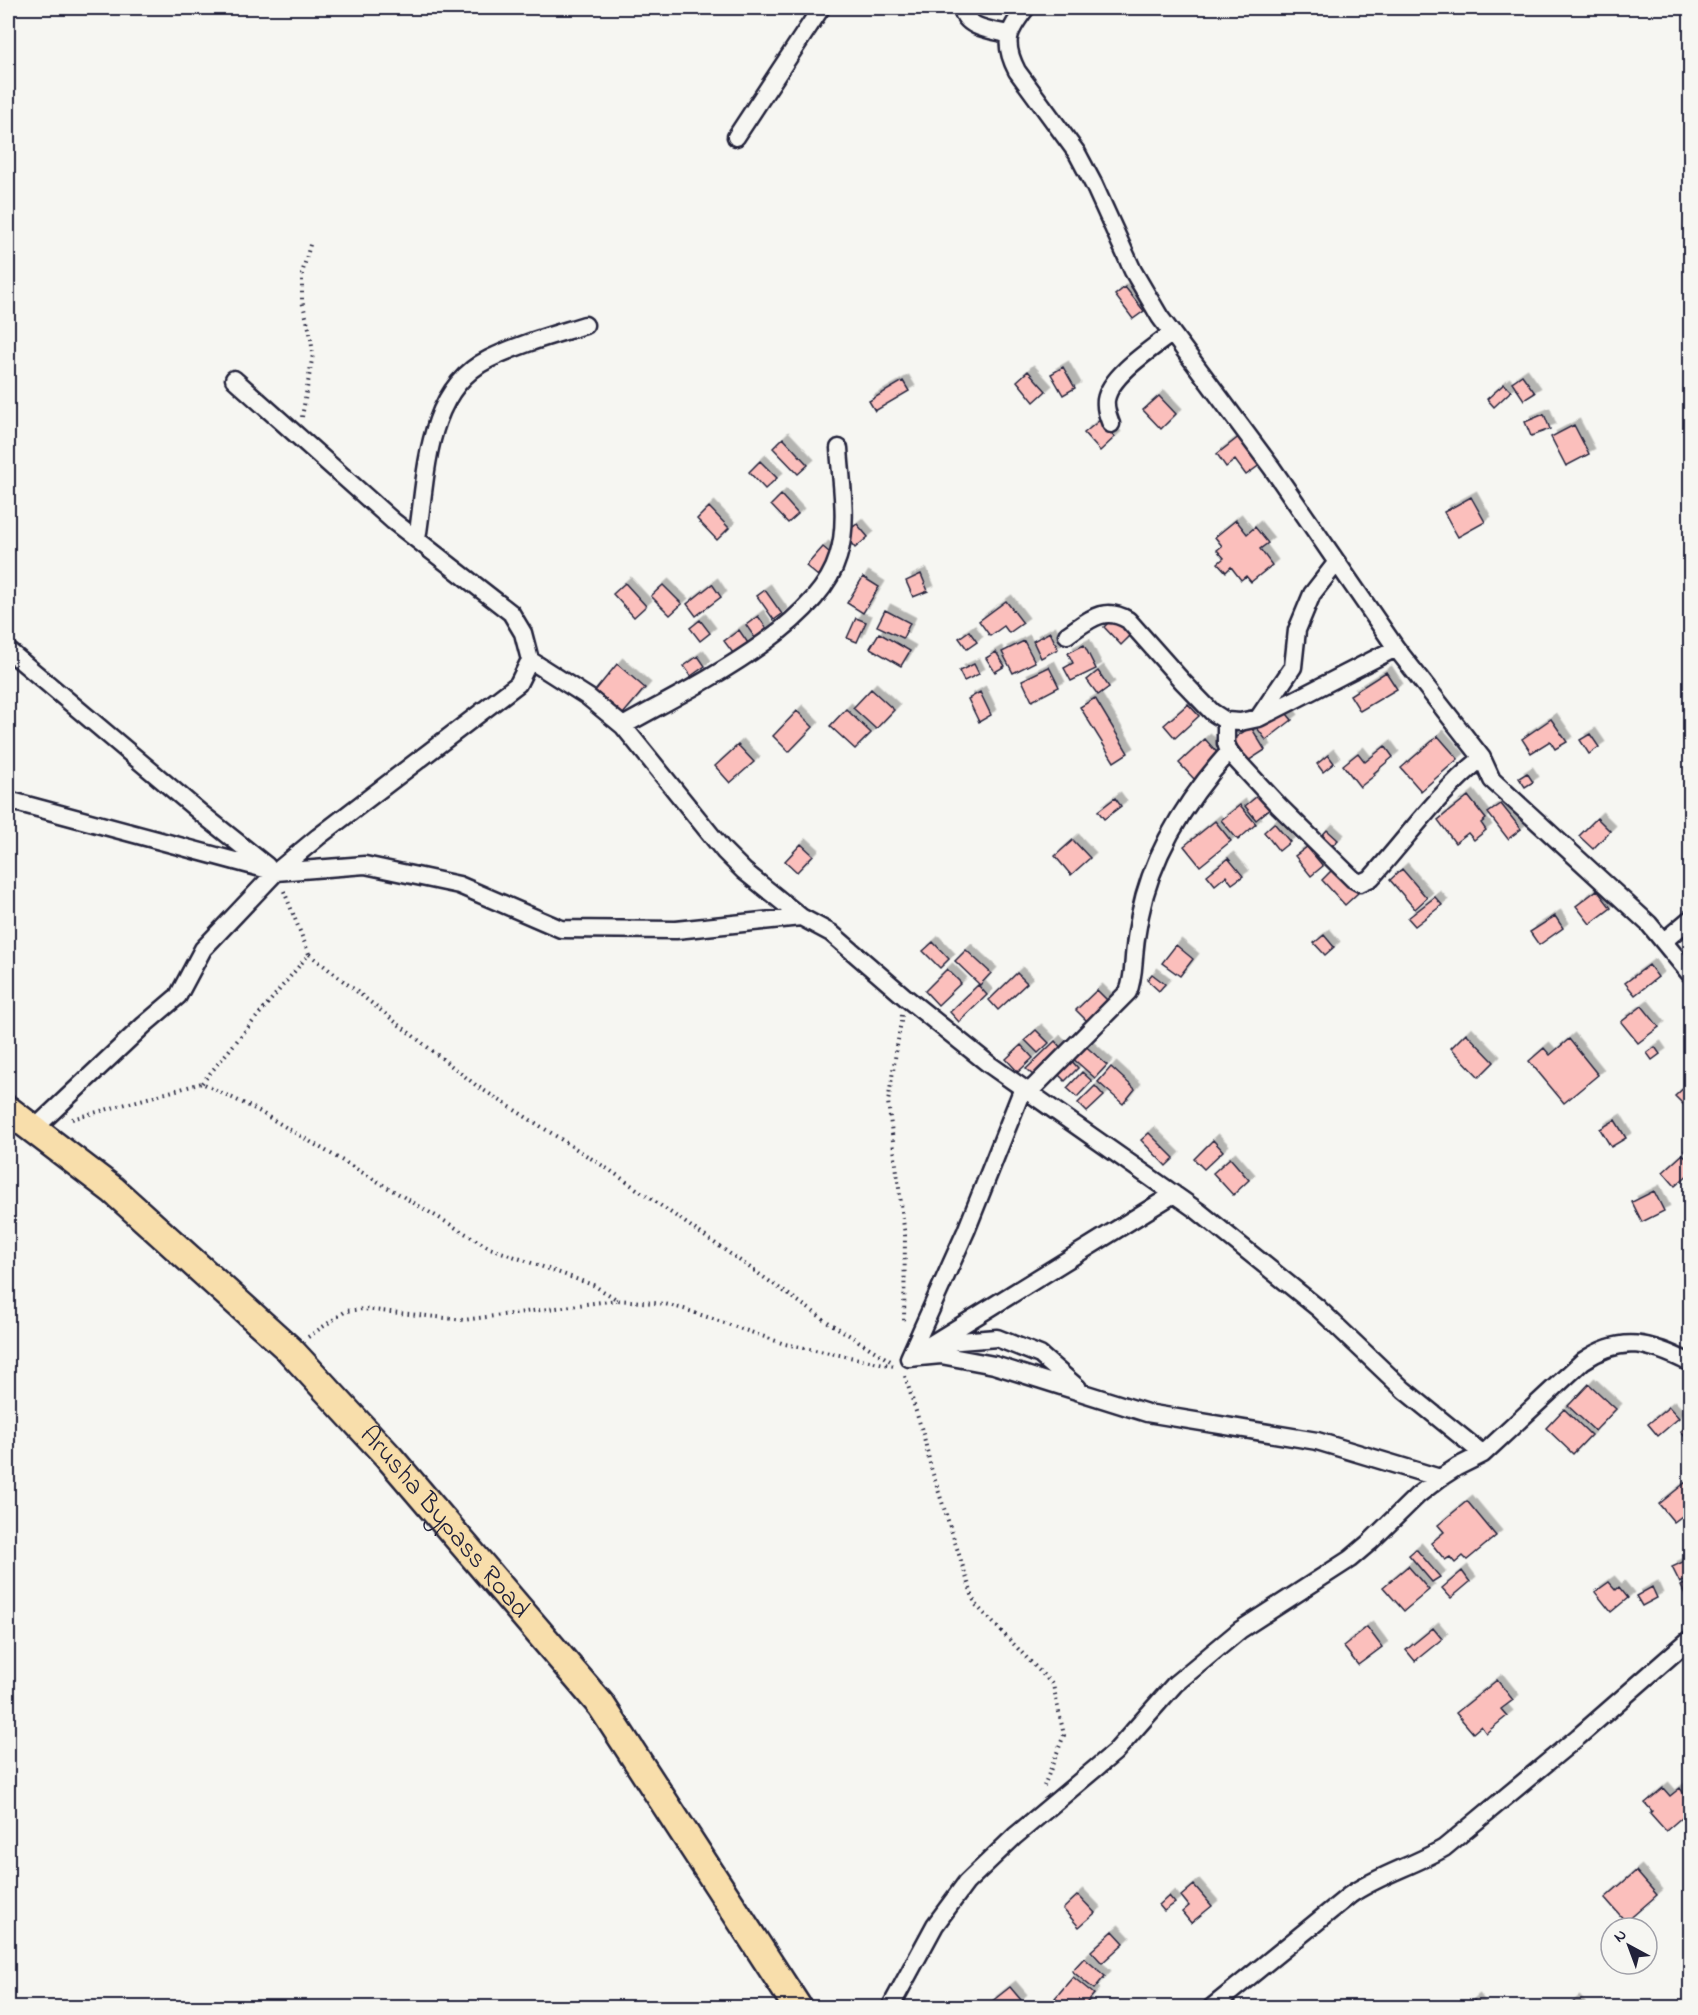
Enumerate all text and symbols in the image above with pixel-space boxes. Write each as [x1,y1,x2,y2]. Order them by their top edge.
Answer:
street label: Arusha Bypass Road [350,1417,539,1627]
north arrow [1599,1916,1659,1976]
text: N [1609,1923,1633,1949]

